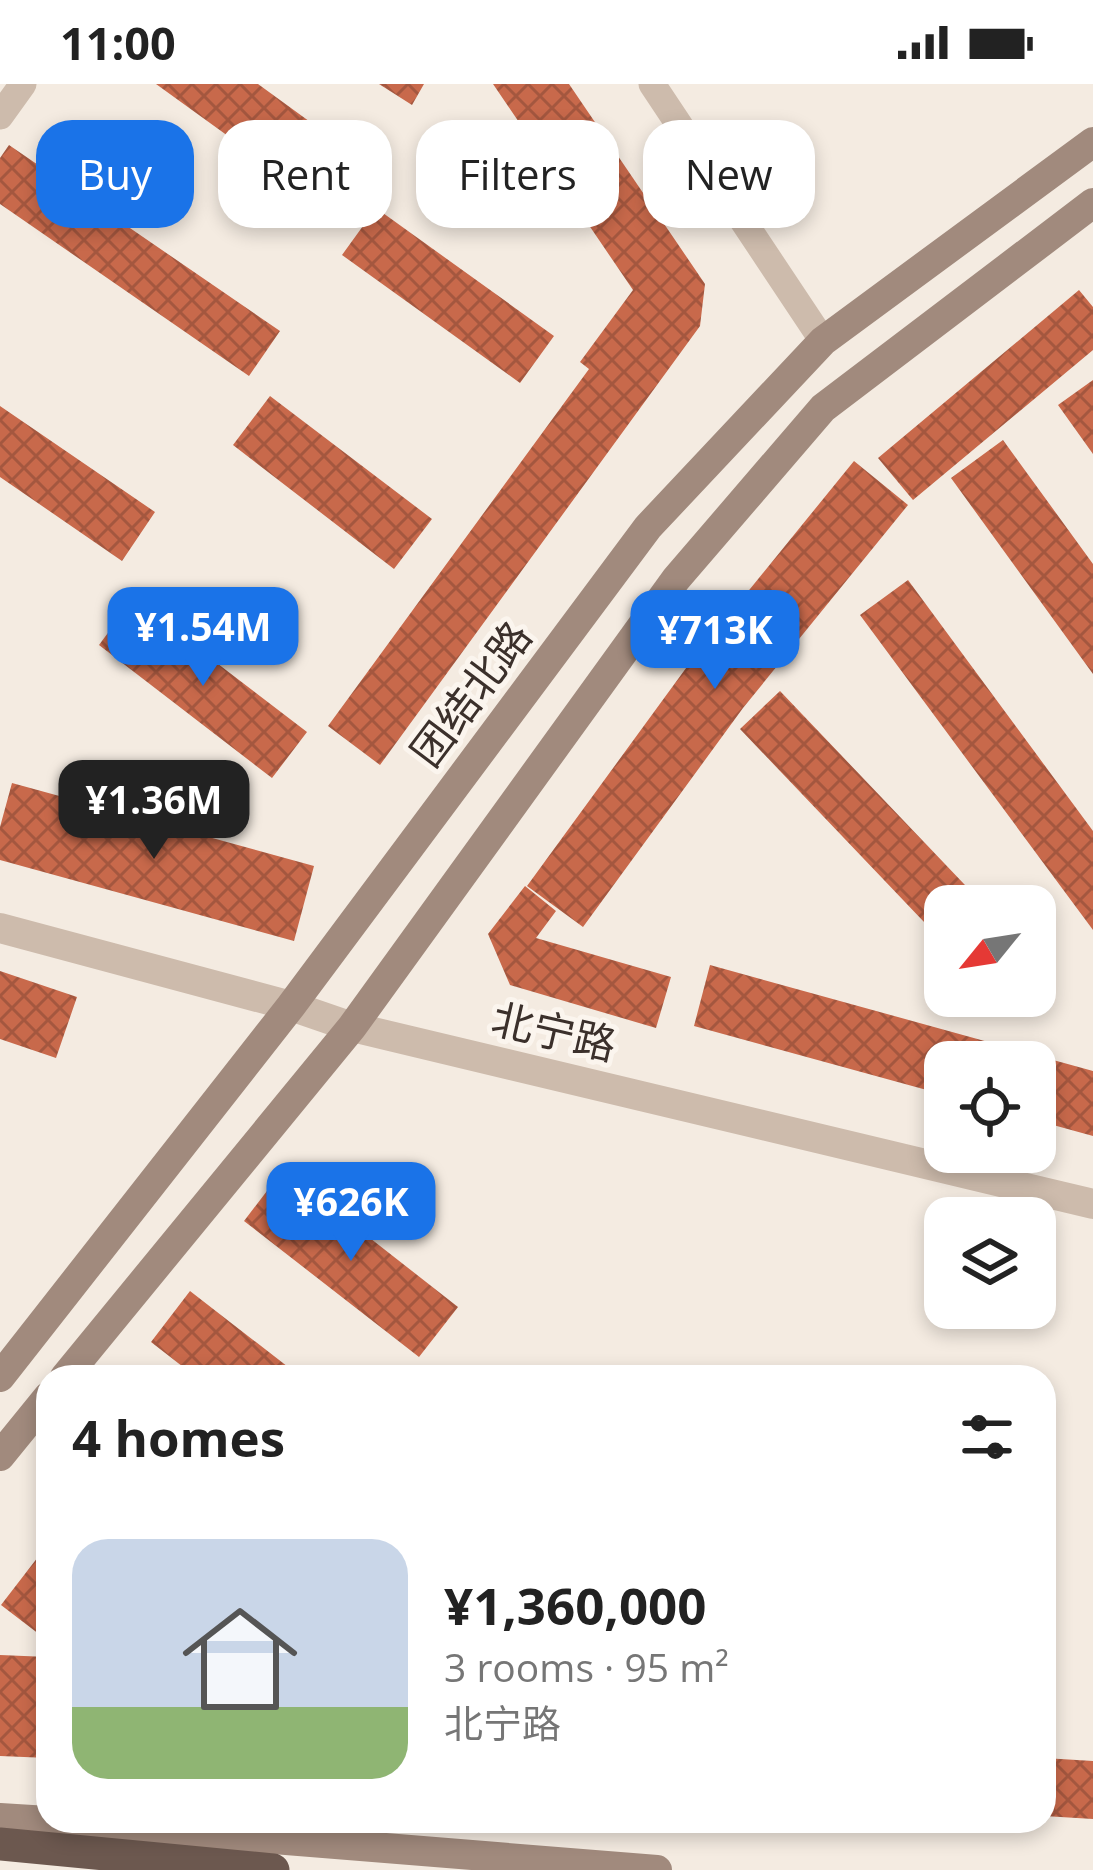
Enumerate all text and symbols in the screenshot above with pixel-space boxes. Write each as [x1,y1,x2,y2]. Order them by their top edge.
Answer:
text: 11:00 [60,12,176,73]
chip: Buy [36,120,194,228]
chip: Rent [218,120,392,228]
chip: Filters [416,120,619,228]
chip: New [643,120,815,228]
pin: ¥1.54M [105,587,301,689]
pin: ¥713K [631,590,799,692]
text: ¥1.54M [134,599,272,652]
text: ¥713K [657,602,773,655]
street label: 团结北路 [396,609,543,777]
pin: ¥1.36M [56,760,252,862]
text: ¥1.36M [85,772,223,825]
north arrow [924,885,1056,1017]
map controls [924,885,1056,1329]
street label: 北宁路 [487,989,622,1072]
button: locate [924,1041,1056,1173]
pin: ¥626K [267,1162,435,1264]
text: ¥626K [293,1174,409,1227]
button: layers [924,1197,1056,1329]
text: 4 homes [72,1402,285,1472]
icon: filters [954,1404,1020,1470]
text: ¥1,360,000 [444,1570,706,1640]
icon: home [168,1587,312,1731]
text: 3 rooms · 95 m² [444,1640,729,1693]
text: 北宁路 [444,1696,561,1749]

